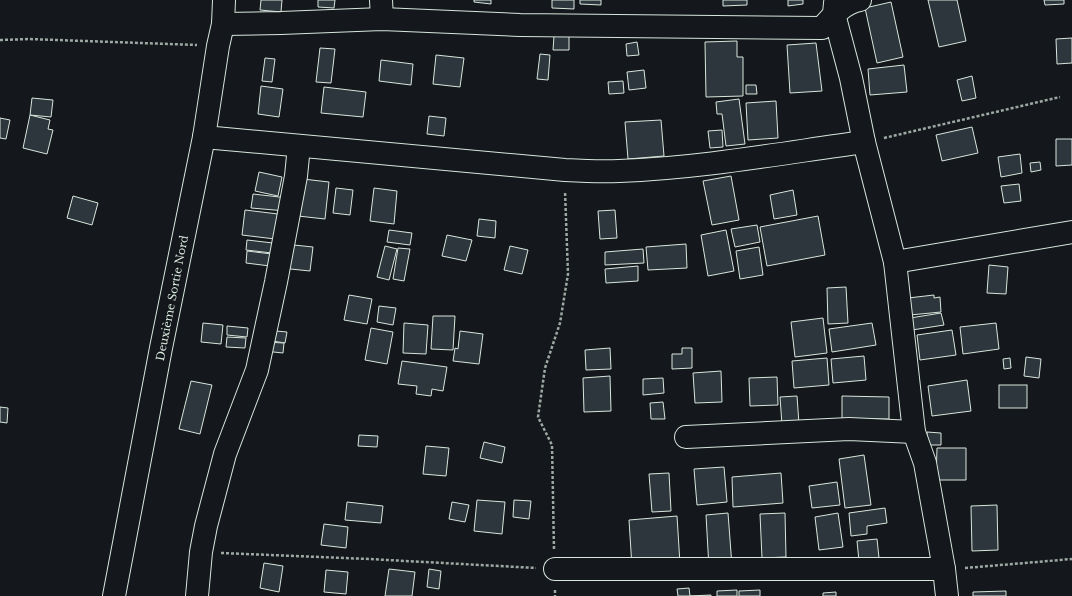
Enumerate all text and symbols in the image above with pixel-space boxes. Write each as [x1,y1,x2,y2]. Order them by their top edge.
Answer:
street label: Deuxième Sortie Nord [153,233,191,362]

